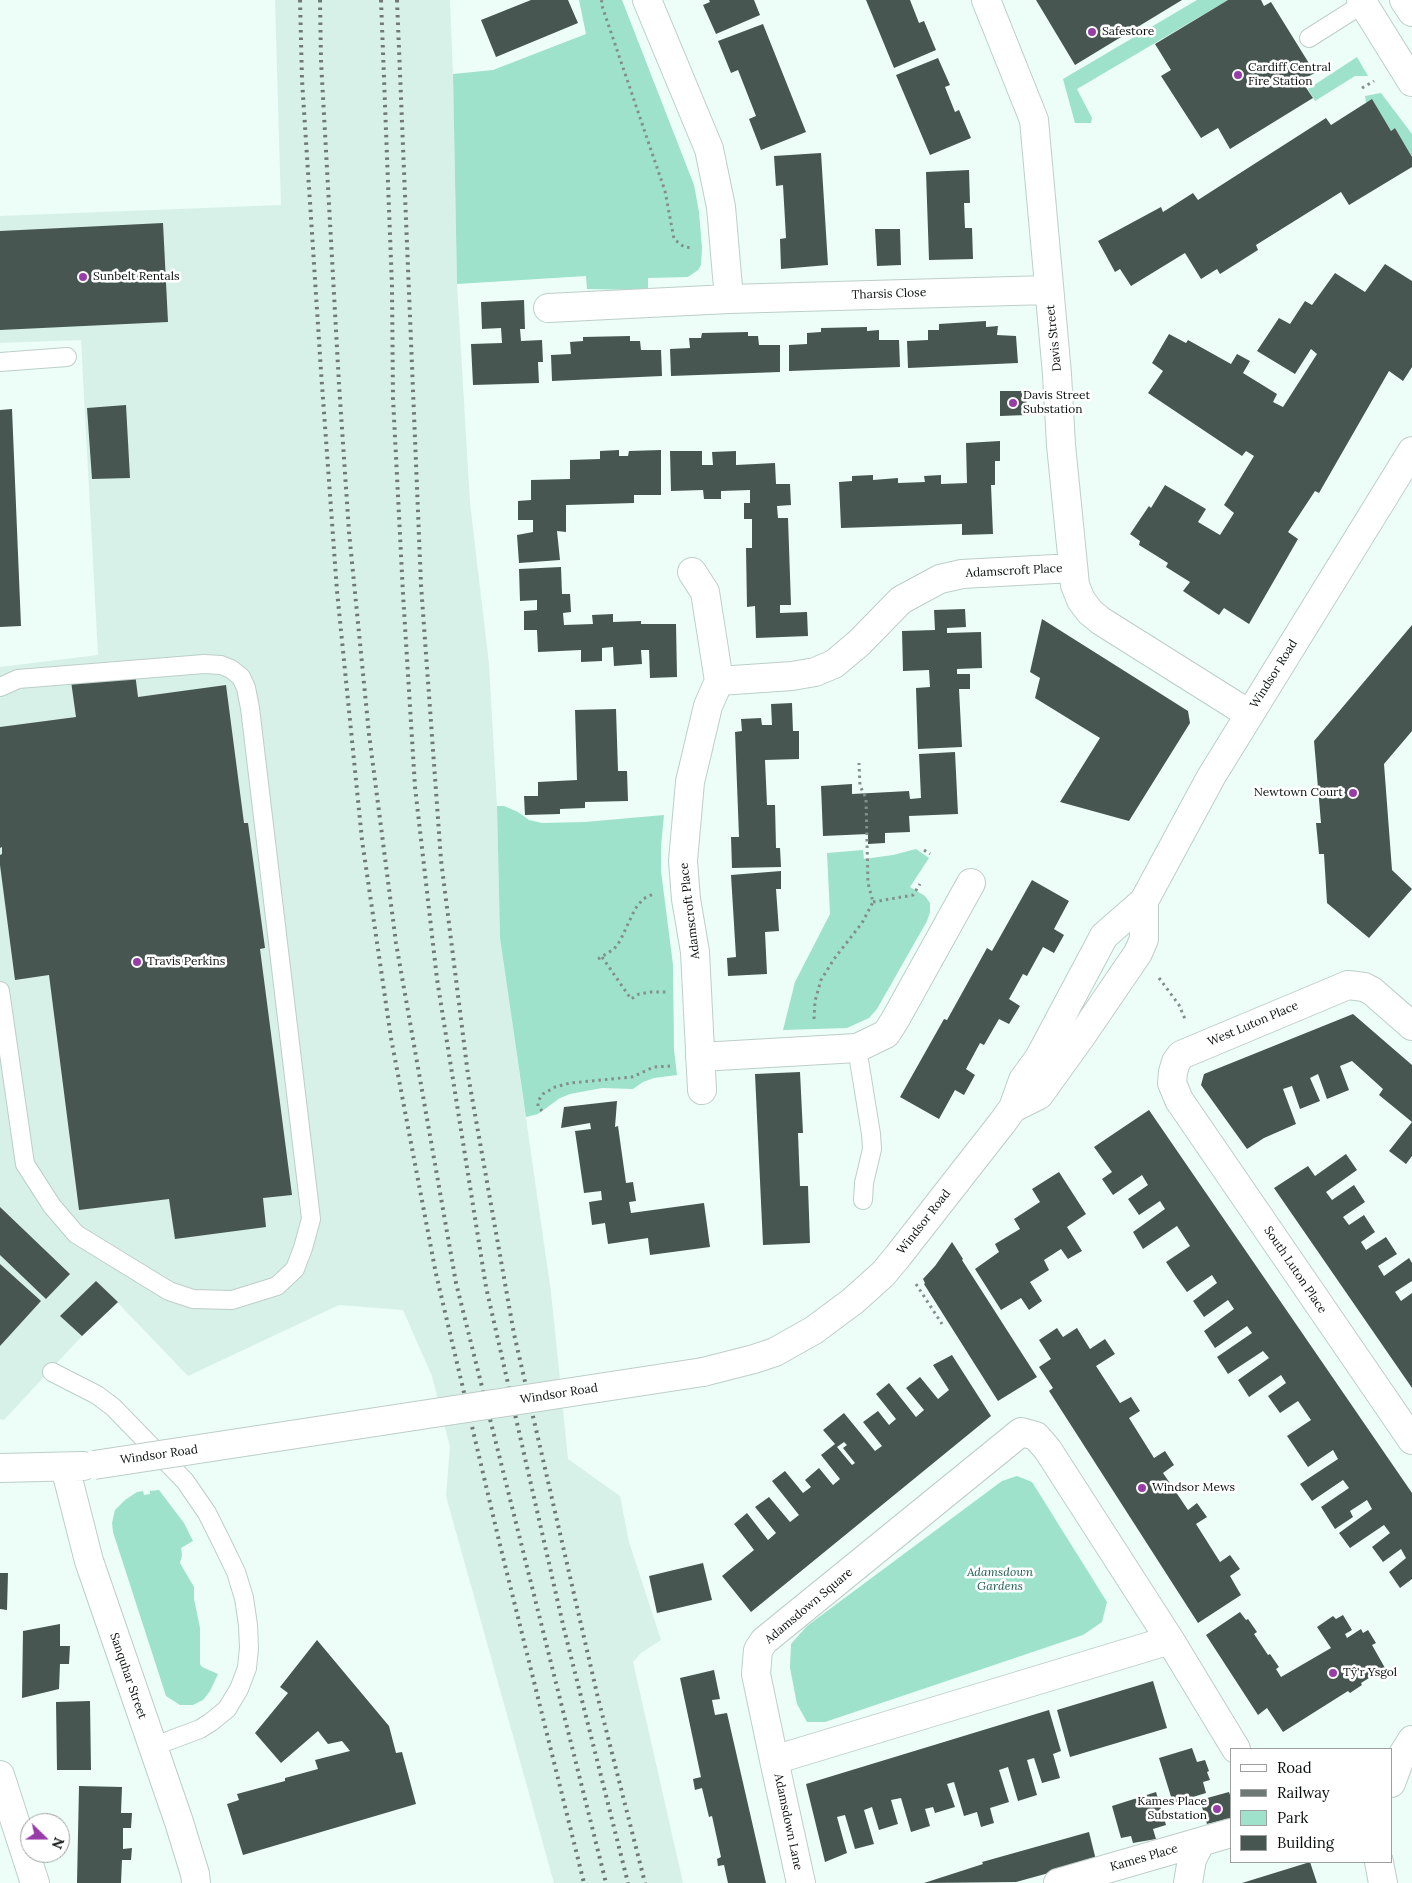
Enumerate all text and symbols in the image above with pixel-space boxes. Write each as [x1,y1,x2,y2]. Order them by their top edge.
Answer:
place label: Safestore [1102,25,1154,39]
marker: Safestore [1086,26,1098,38]
place label: Cardiff Central Fire Station [1248,61,1331,89]
marker: Cardiff Central Fire Station [1232,69,1244,81]
place label: Sunbelt Rentals [93,270,180,284]
marker: Sunbelt Rentals [77,271,89,283]
street label: Tharsis Close [851,286,927,302]
street label: Davis Street [1043,304,1065,372]
place label: Davis Street Substation [1023,389,1090,417]
marker: Davis Street Substation [1007,397,1019,409]
street label: Adamscroft Place [965,561,1063,581]
street label: Windsor Road [1247,637,1301,711]
place label: Newtown Court [1254,786,1343,800]
marker: Newtown Court [1347,787,1359,799]
street label: Adamscroft Place [677,862,703,960]
place label: Travis Perkins [147,955,225,969]
marker: Travis Perkins [131,956,143,968]
street label: West Luton Place [1206,998,1300,1050]
street label: Windsor Road [894,1187,954,1257]
street label: South Luton Place [1261,1224,1329,1316]
street label: Windsor Road [519,1381,599,1407]
street label: Windsor Road [119,1442,199,1468]
place label: Windsor Mews [1152,1481,1235,1495]
marker: Windsor Mews [1136,1482,1148,1494]
street label: Adamsdown Square [762,1565,856,1647]
park label: Adamsdown Gardens [967,1566,1033,1594]
street label: Sanquhar Street [107,1631,149,1721]
place label: Tŷ'r Ysgol [1343,1666,1397,1680]
marker: Tŷ'r Ysgol [1327,1667,1339,1679]
legend [1230,1748,1392,1863]
text: Road [1277,1758,1312,1777]
street label: Adamsdown Lane [771,1772,805,1872]
text: Railway [1277,1783,1330,1802]
place label: Kames Place Substation [1137,1795,1207,1823]
marker: Kames Place Substation [1211,1803,1223,1815]
text: Park [1277,1808,1308,1827]
north arrow [20,1813,70,1863]
text: Building [1277,1833,1334,1852]
text: N [48,1835,68,1852]
street label: Kames Place [1108,1841,1180,1875]

